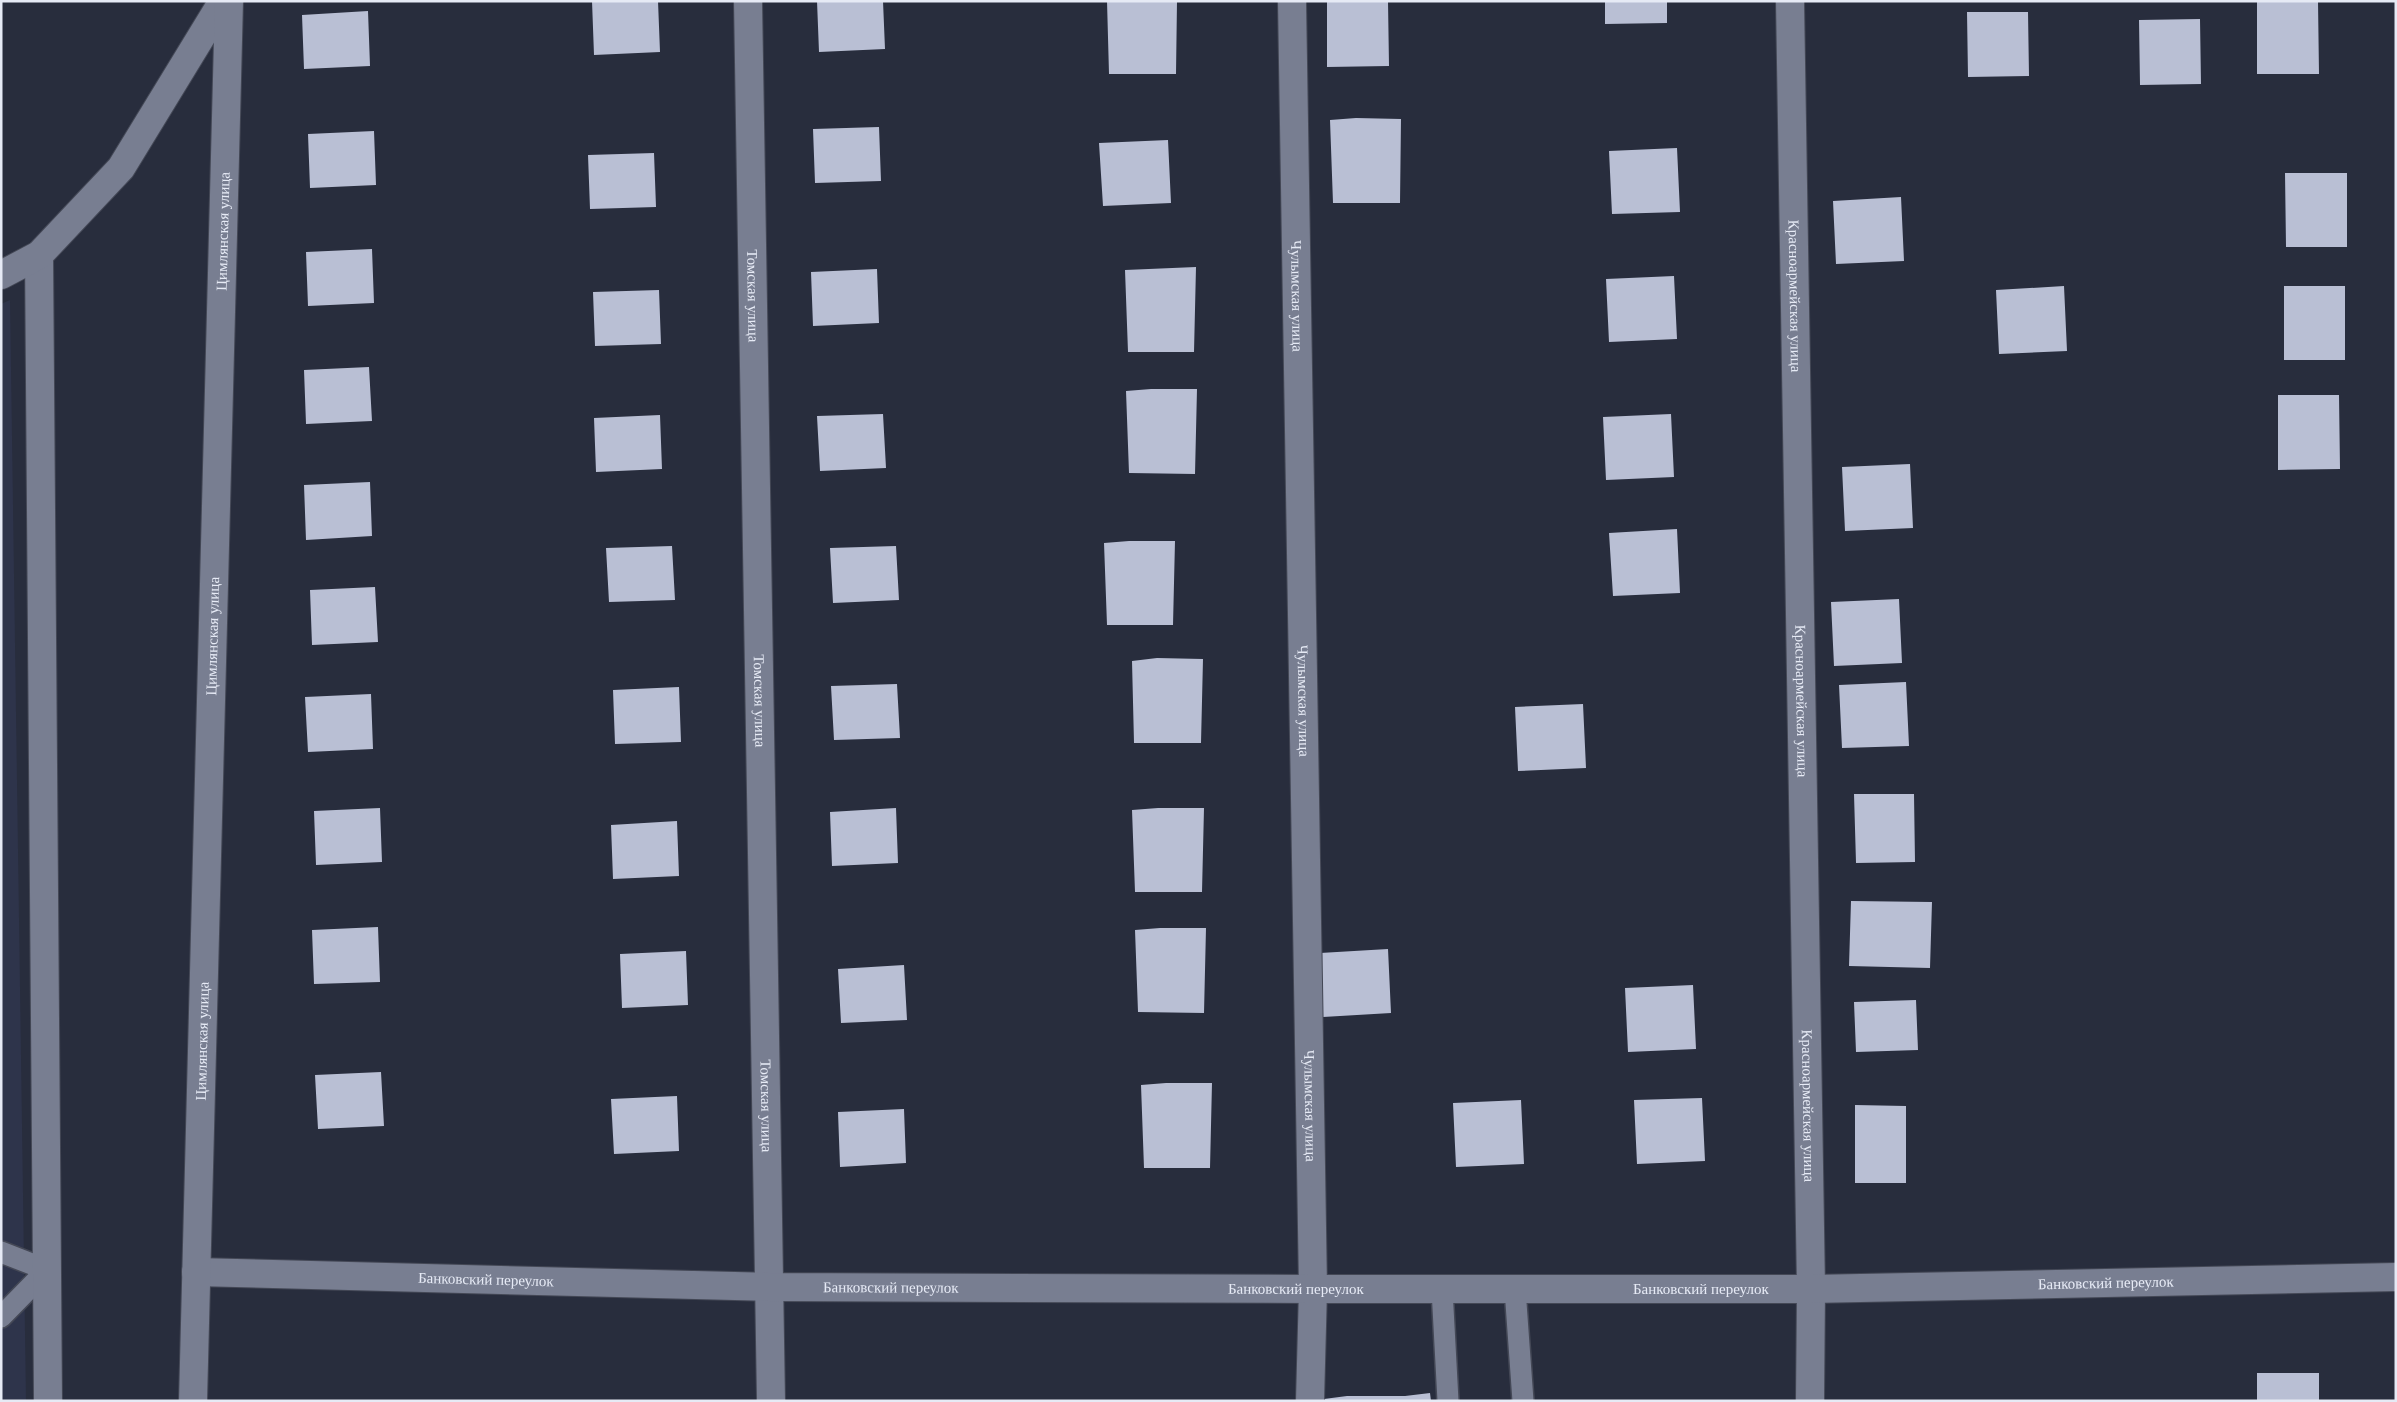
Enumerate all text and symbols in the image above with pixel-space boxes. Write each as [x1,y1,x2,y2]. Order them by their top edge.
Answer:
street label: Цимлянская улица [214,171,233,291]
street label: Красноармейская улица [1786,219,1804,373]
street label: Чулымская улица [1288,240,1306,352]
street label: Томская улица [744,249,762,343]
street label: Цимлянская улица [203,576,222,696]
street label: Красноармейская улица [1792,624,1811,778]
street label: Чулымская улица [1295,645,1312,757]
street label: Томская улица [751,654,768,748]
street label: Цимлянская улица [193,981,212,1101]
street label: Красноармейская улица [1799,1029,1817,1183]
street label: Чулымская улица [1301,1050,1319,1162]
street label: Томская улица [757,1059,775,1153]
street label: Банковский переулок [418,1270,555,1289]
street label: Банковский переулок [2038,1274,2174,1292]
street label: Банковский переулок [823,1279,959,1296]
street label: Банковский переулок [1228,1281,1364,1297]
street label: Банковский переулок [1633,1281,1769,1297]

